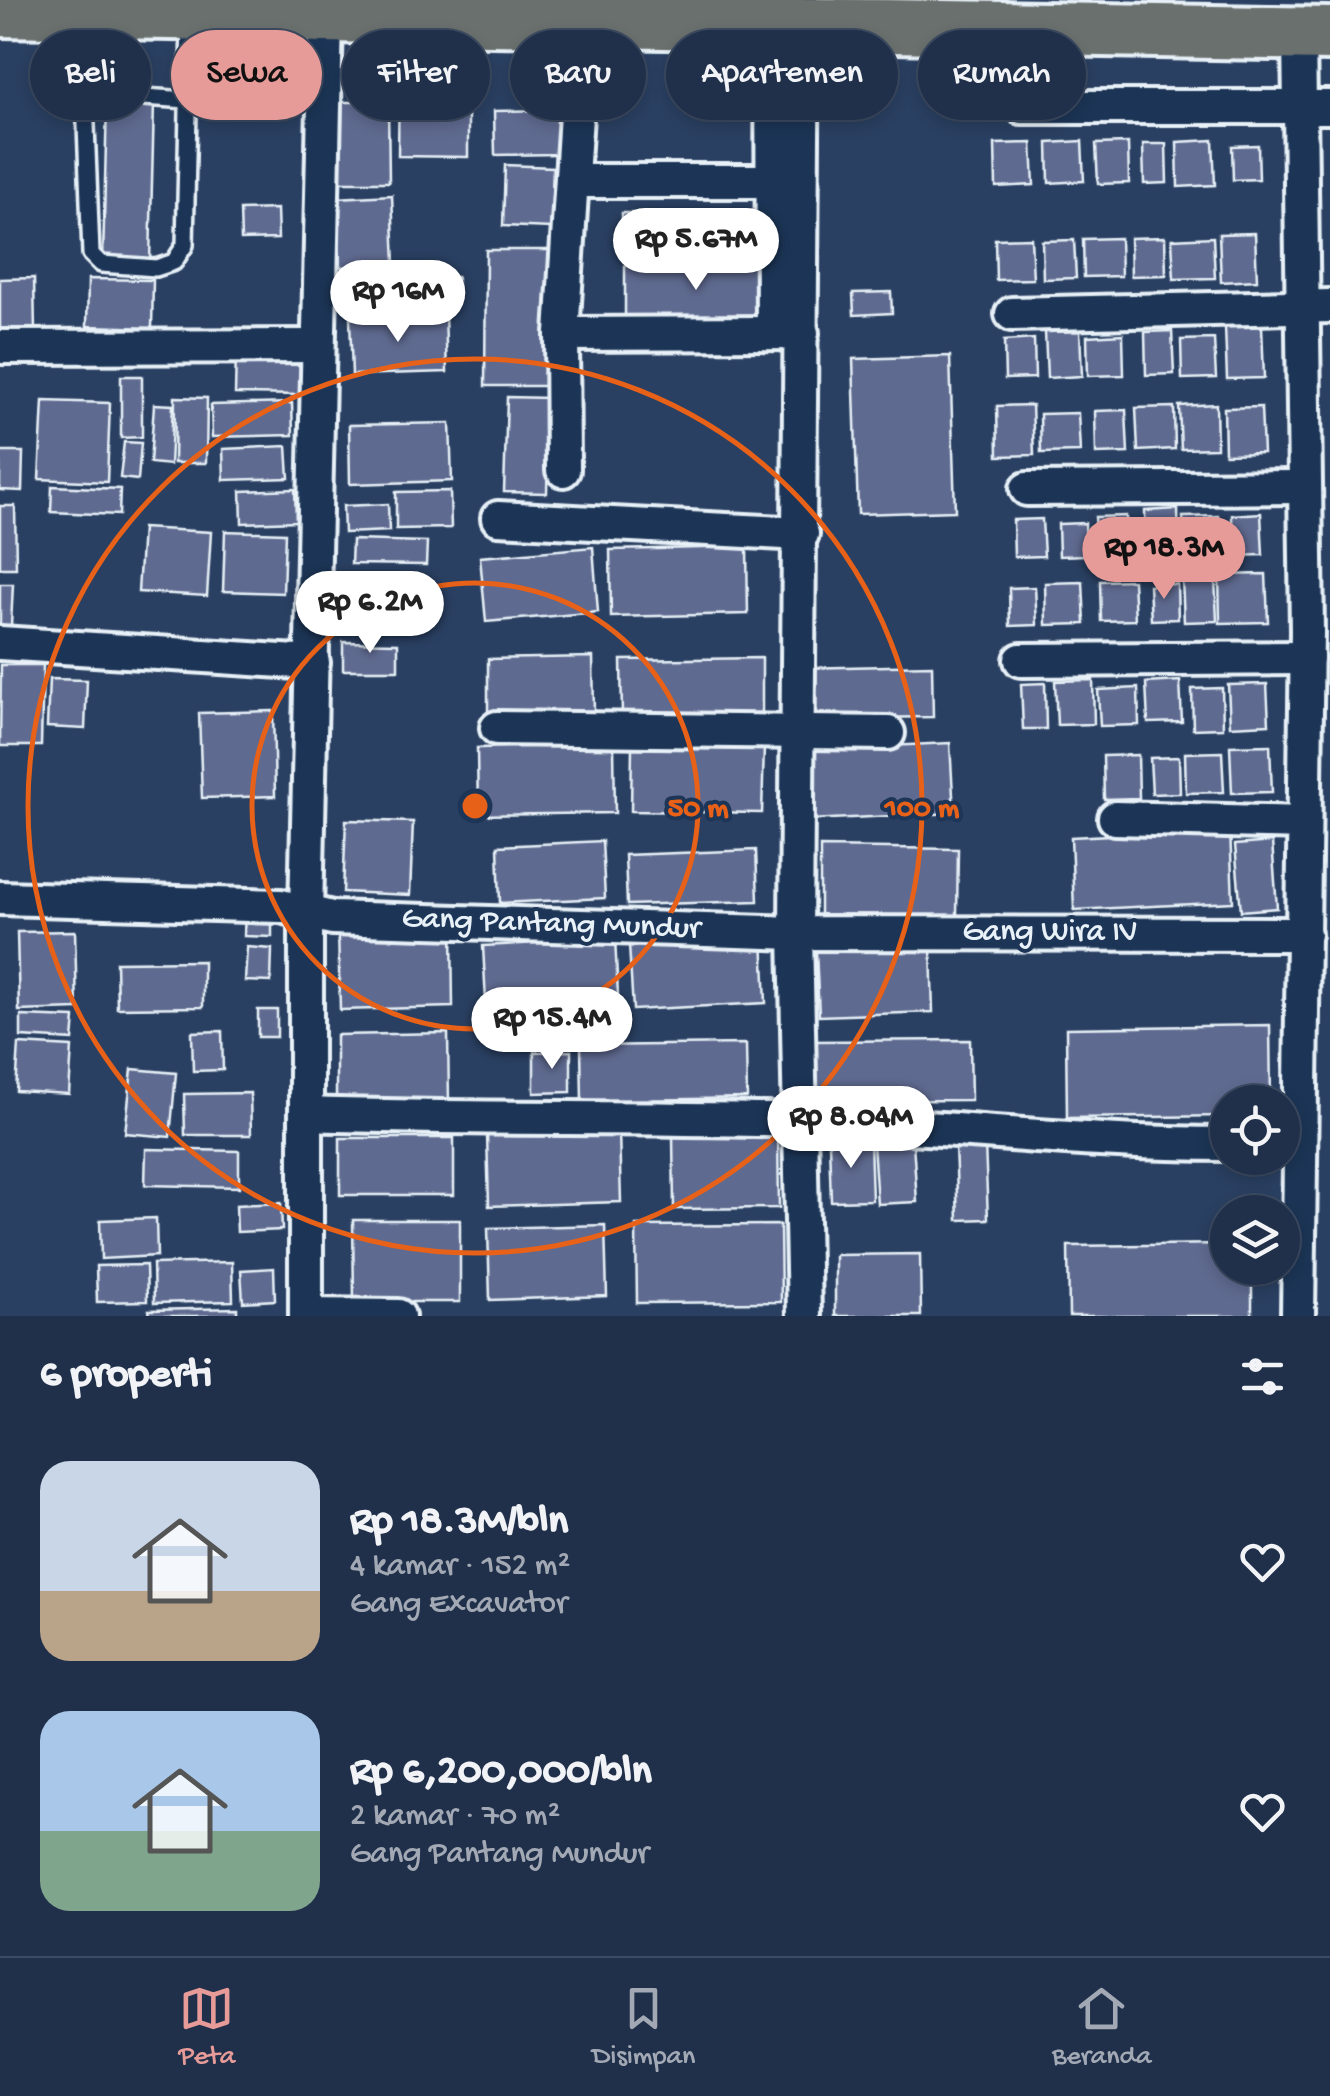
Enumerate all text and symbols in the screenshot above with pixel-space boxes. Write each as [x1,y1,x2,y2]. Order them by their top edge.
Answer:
chip: Beli [30,30,151,120]
chip: Sewa [171,30,322,120]
chip: Filter [342,30,490,120]
chip: Baru [510,30,646,120]
chip: Apartemen [666,30,898,120]
chip: Rumah [918,30,1086,120]
pin: Rp 5.67M [593,208,799,293]
text: Rp 5.67M [635,221,757,259]
pin: Rp 16M [317,260,479,345]
text: Rp 16M [352,273,444,311]
pin: Rp 18.3M [1061,517,1267,602]
text: Rp 18.3M [1104,530,1224,568]
pin: Rp 6.2M [278,571,462,656]
text: Rp 6.2M [318,584,422,622]
centre of rings [457,788,493,824]
text: 50 m [667,793,729,828]
text: 100 m [884,793,960,828]
street label: Gang Pantang Mundur [401,901,704,949]
street label: Gang Wira IV [962,914,1138,952]
pin: Rp 15.4M [449,987,655,1072]
text: Rp 15.4M [493,1000,611,1038]
map controls [1210,1085,1300,1285]
button: locate [1210,1085,1300,1175]
pin: Rp 8.04M [748,1086,954,1171]
text: Rp 8.04M [789,1099,913,1137]
button: layers [1210,1195,1300,1285]
icon: filters [1235,1349,1290,1404]
text: 6 properti [40,1352,212,1401]
text: Rp 18.3M/bln [350,1499,568,1548]
icon: home [120,1501,240,1621]
icon: heart [1235,1534,1290,1589]
text: 4 kamar · 152 m² [350,1548,570,1586]
text: Gang Excavator [350,1586,567,1624]
text: Rp 6,200,000/bln [350,1749,652,1798]
icon: home [120,1751,240,1871]
icon: heart [1235,1784,1290,1839]
text: 2 kamar · 70 m² [350,1798,560,1836]
text: Gang Pantang Mundur [350,1836,649,1874]
tab: Peta [178,1981,235,2074]
tab: Disimpan [592,1981,695,2074]
tab: Beranda [1052,1981,1152,2074]

